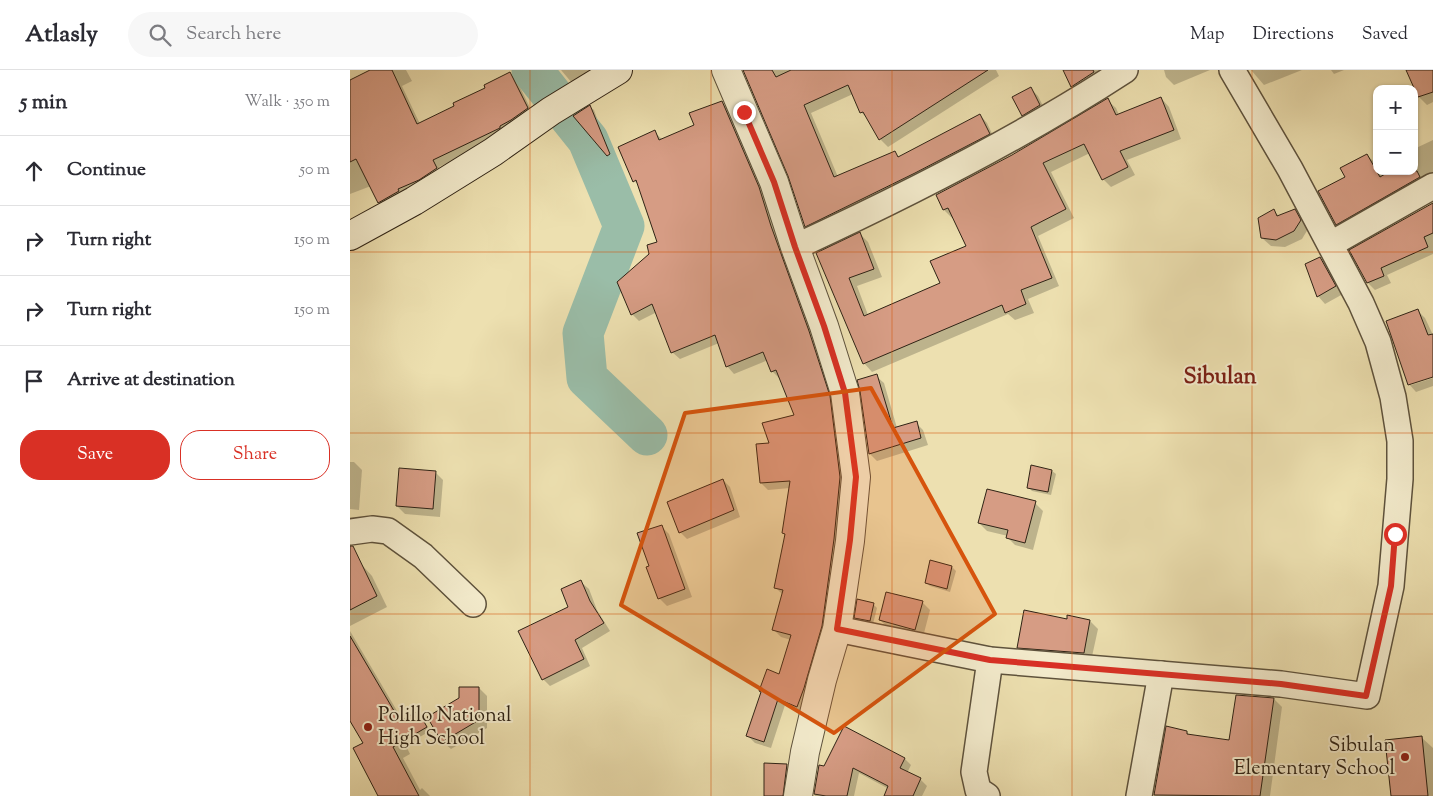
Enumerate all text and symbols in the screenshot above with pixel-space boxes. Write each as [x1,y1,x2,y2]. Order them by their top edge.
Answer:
search box [128,12,478,57]
text: Atlasly [25,18,98,52]
icon: search [146,21,174,49]
text: Search here [186,21,281,48]
text: Map [1190,22,1225,48]
text: Directions [1253,22,1334,48]
text: Saved [1362,22,1408,48]
map controls [1373,85,1418,175]
button: + [1373,85,1418,130]
text: 5 min [20,88,67,118]
text: Walk · 350 m [245,91,330,114]
route end [733,101,756,124]
button: − [1373,130,1418,175]
icon: ahead [20,157,48,185]
text: Continue [67,157,146,184]
text: 50 m [299,159,330,182]
icon: right [20,227,48,255]
text: Turn right [67,227,151,254]
text: 150 m [294,229,330,252]
icon: right [20,297,48,325]
text: Turn right [67,297,151,324]
text: 150 m [294,299,330,322]
district label: Sibulan [1183,362,1257,394]
icon: arrive [20,367,48,395]
text: Arrive at destination [67,367,235,394]
button: Save [20,430,170,480]
button: Share [180,430,330,480]
route start [1384,523,1407,546]
place label: Polillo National High School [378,702,512,754]
marker: Polillo National High School [362,721,374,733]
place label: Sibulan Elementary School [1234,732,1395,784]
marker: Sibulan Elementary School [1399,751,1411,763]

